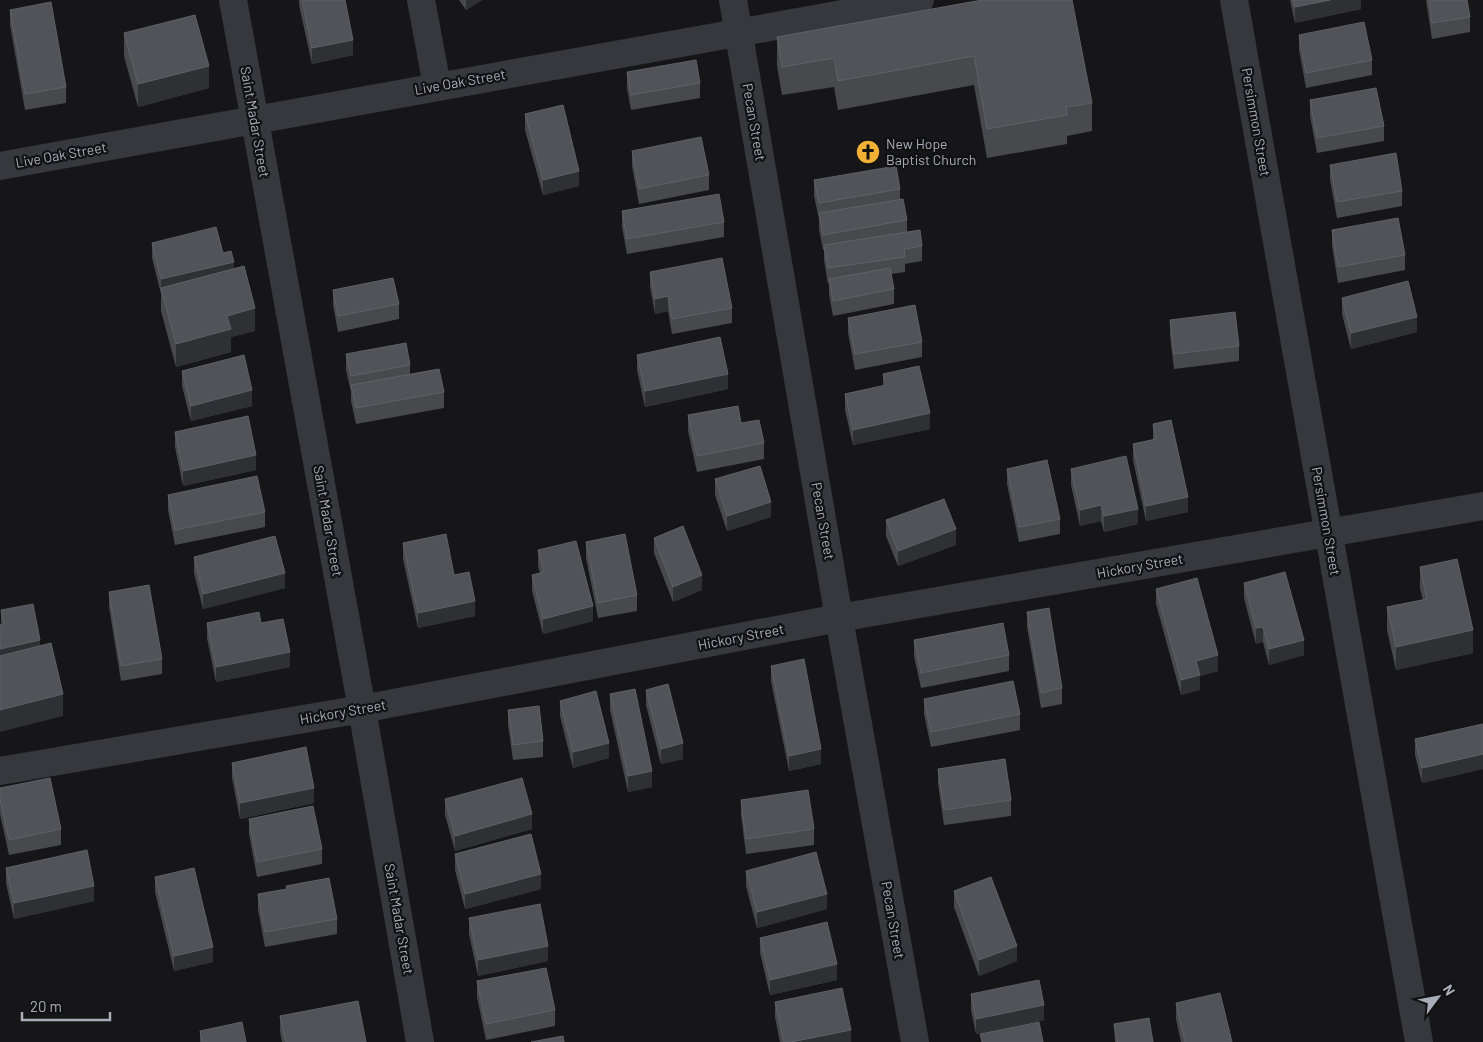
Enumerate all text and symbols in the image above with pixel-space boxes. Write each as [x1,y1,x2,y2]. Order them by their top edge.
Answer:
street label: Saint Madar Street [237,65,274,179]
street label: Live Oak Street [413,65,507,98]
street label: Persimmon Street [1239,66,1274,178]
street label: Pecan Street [739,82,770,162]
place label: New Hope Baptist Church [886,135,976,168]
street label: Live Oak Street [14,138,108,171]
church icon: New Hope Baptist Church [855,139,881,165]
street label: Saint Madar Street [310,464,347,578]
street label: Persimmon Street [1309,465,1344,577]
street label: Pecan Street [808,481,839,561]
street label: Hickory Street [1095,550,1184,581]
street label: Hickory Street [696,620,785,653]
street label: Hickory Street [298,696,387,727]
street label: Saint Madar Street [381,862,418,976]
street label: Pecan Street [878,880,909,960]
north arrow [1413,972,1463,1022]
text: N [1440,981,1459,998]
scale bar [22,990,110,1022]
text: 20 m [30,997,62,1015]

